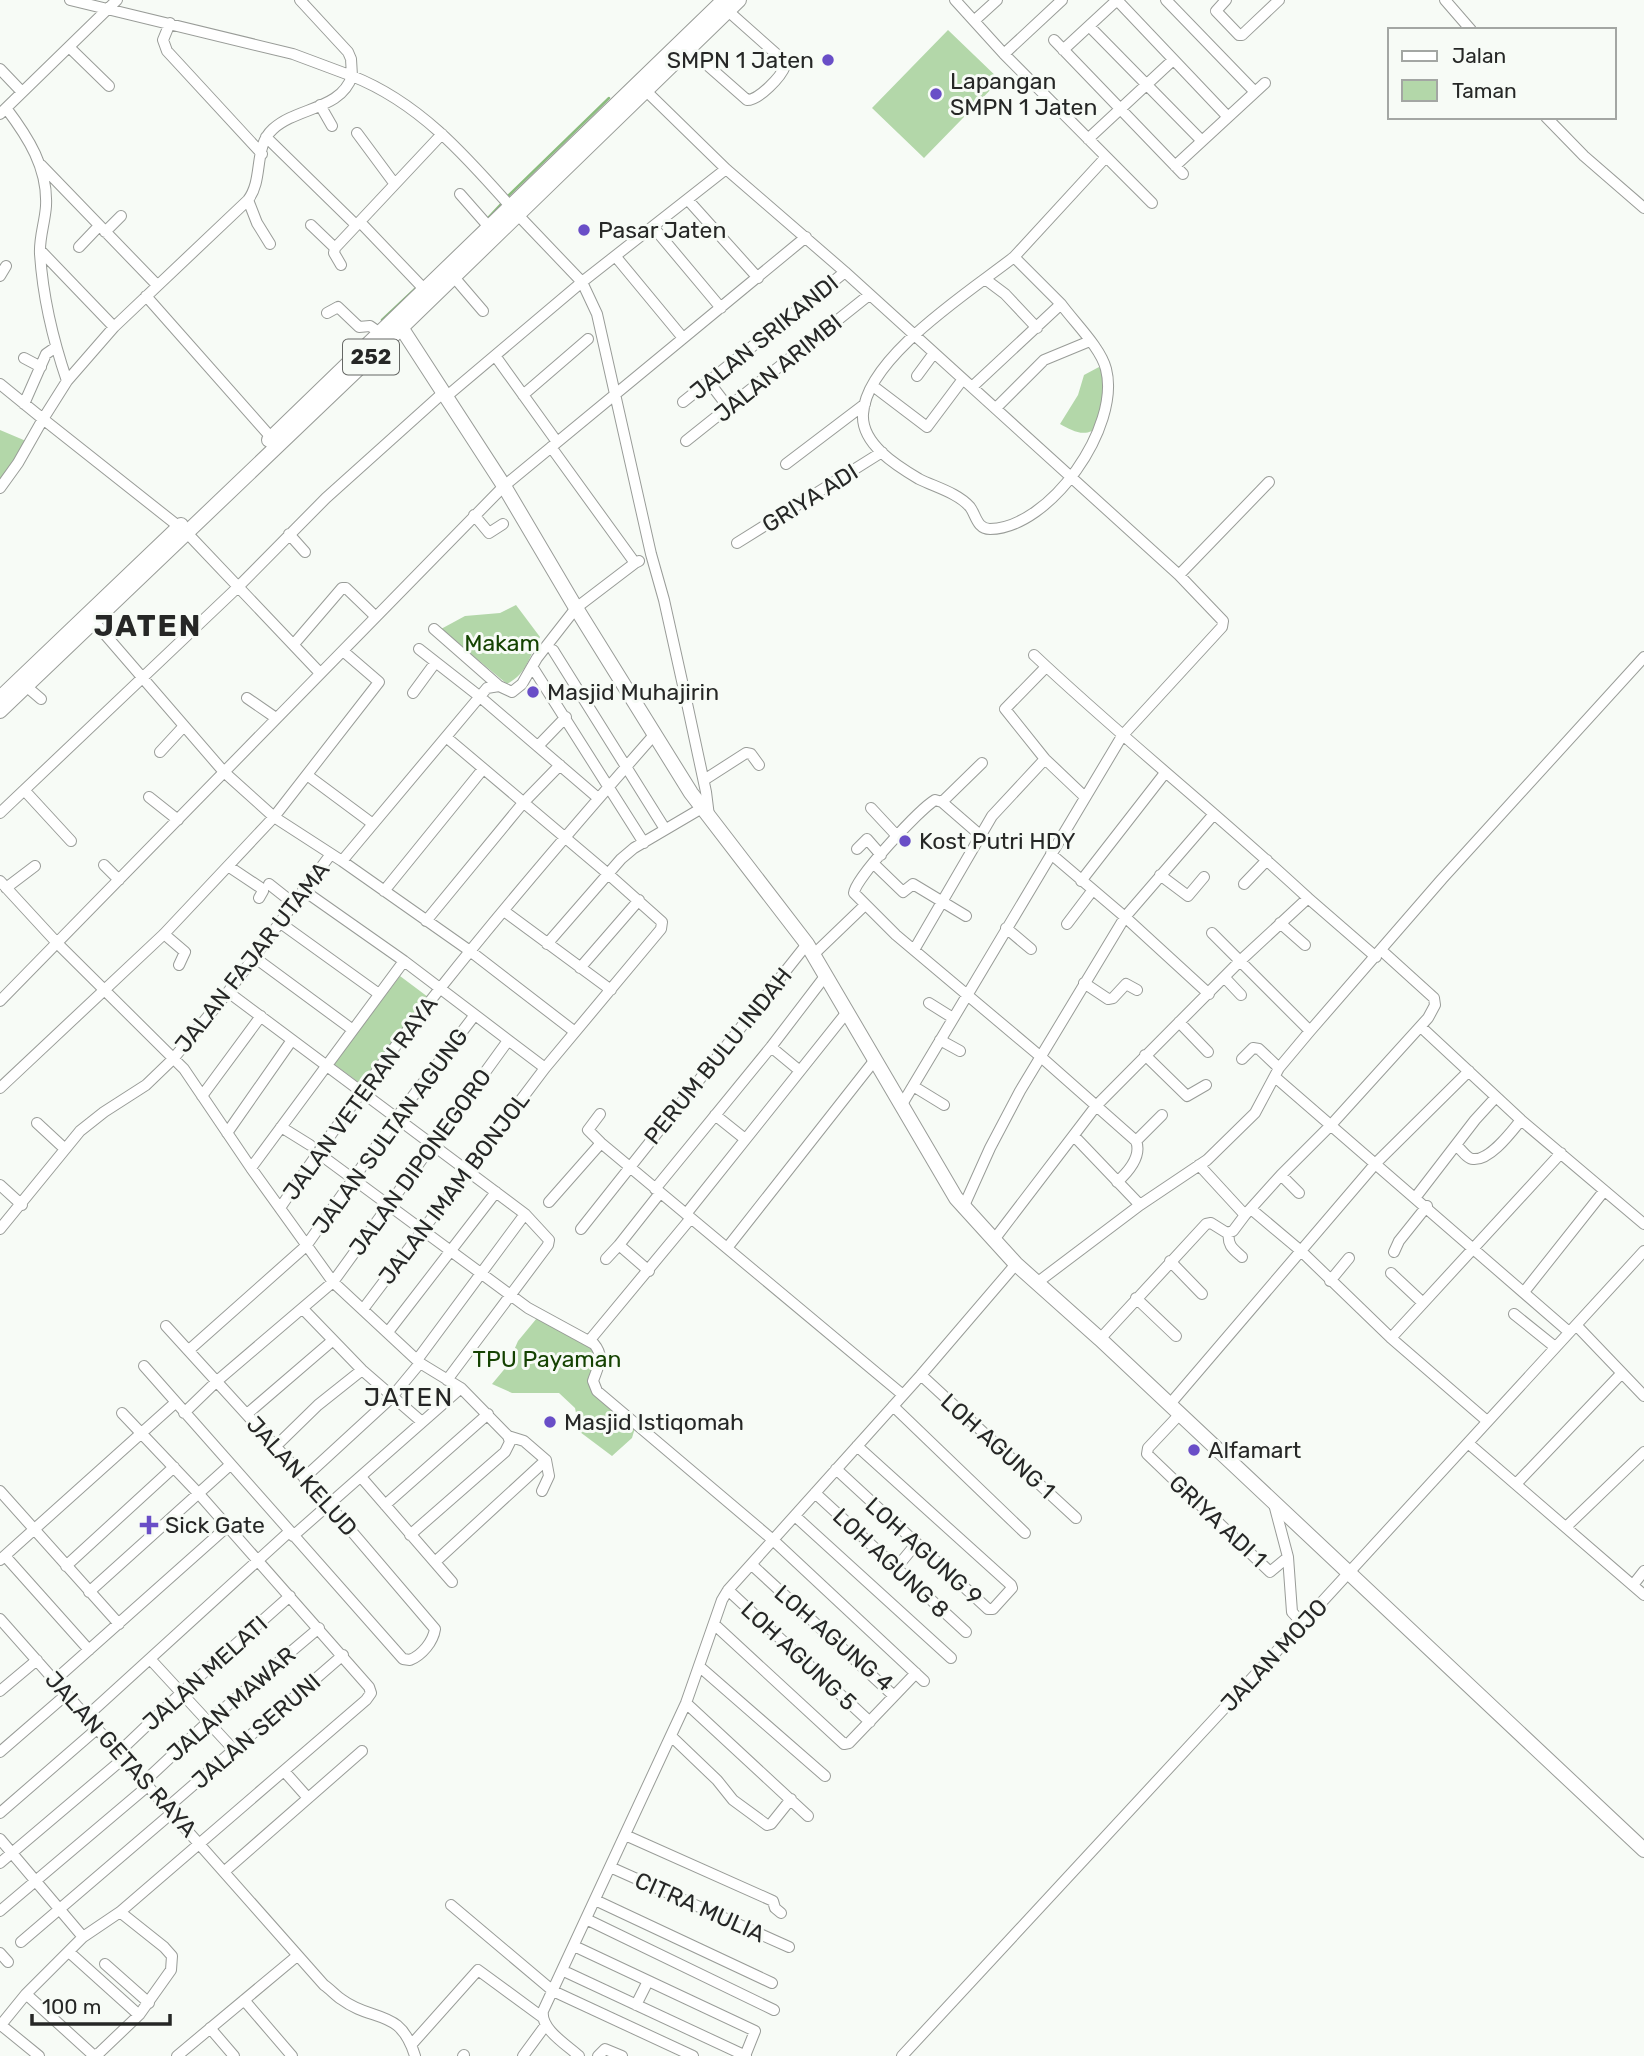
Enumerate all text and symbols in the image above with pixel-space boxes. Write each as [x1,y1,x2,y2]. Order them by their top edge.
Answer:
legend [1388,28,1616,119]
text: Jalan [1452,43,1506,68]
place label: SMPN 1 Jaten [667,46,814,74]
marker: SMPN 1 Jaten [820,52,836,68]
place label: Lapangan SMPN 1 Jaten [950,67,1097,121]
text: Taman [1452,78,1517,103]
marker: Lapangan SMPN 1 Jaten [928,86,944,102]
place label: Pasar Jaten [598,216,726,244]
marker: Pasar Jaten [576,222,592,238]
street label: JALAN SRIKANDI [684,269,844,405]
street label: JALAN ARIMBI [709,308,847,428]
road number: 252 [343,340,399,374]
street label: GRIYA ADI [757,458,863,538]
district label: JATEN [94,608,202,644]
park label: Makam [464,629,540,657]
place label: Masjid Muhajirin [547,678,719,706]
marker: Masjid Muhajirin [525,684,541,700]
place label: Kost Putri HDY [919,827,1076,855]
marker: Kost Putri HDY [897,833,913,849]
street label: JALAN FAJAR UTAMA [169,856,335,1058]
street label: PERUM BULU INDAH [638,962,798,1150]
street label: JALAN VETERAN RAYA [277,991,443,1205]
street label: JALAN SULTAN AGUNG [306,1023,474,1239]
street label: JALAN DIPONEGORO [343,1063,497,1261]
street label: JALAN IMAM BONJOL [373,1086,535,1290]
park label: TPU Payaman [473,1345,621,1373]
district label: JATEN [364,1382,454,1413]
street label: LOH AGUNG 1 [935,1387,1061,1505]
place label: Masjid Istiqomah [564,1408,744,1436]
street label: JALAN KELUD [241,1410,363,1542]
marker: Masjid Istiqomah [542,1414,558,1430]
place label: Alfamart [1208,1436,1301,1464]
marker: Alfamart [1186,1442,1202,1458]
street label: GRIYA ADI 1 [1163,1469,1273,1573]
street label: LOH AGUNG 9 [860,1491,988,1611]
street label: LOH AGUNG 8 [827,1502,955,1624]
place label: Sick Gate [165,1511,265,1539]
marker: Sick Gate [139,1515,159,1535]
street label: LOH AGUNG 4 [769,1579,899,1697]
street label: JALAN MOJO [1215,1593,1333,1717]
street label: LOH AGUNG 5 [735,1595,863,1717]
street label: JALAN MELATI [137,1610,273,1736]
street label: JALAN MAWAR [161,1641,301,1767]
street label: JALAN GETAS RAYA [39,1665,203,1843]
street label: JALAN SERUNI [186,1667,326,1795]
street label: CITRA MULIA [631,1866,769,1948]
scale bar [32,1982,170,2026]
text: 100 m [42,1994,101,2019]

